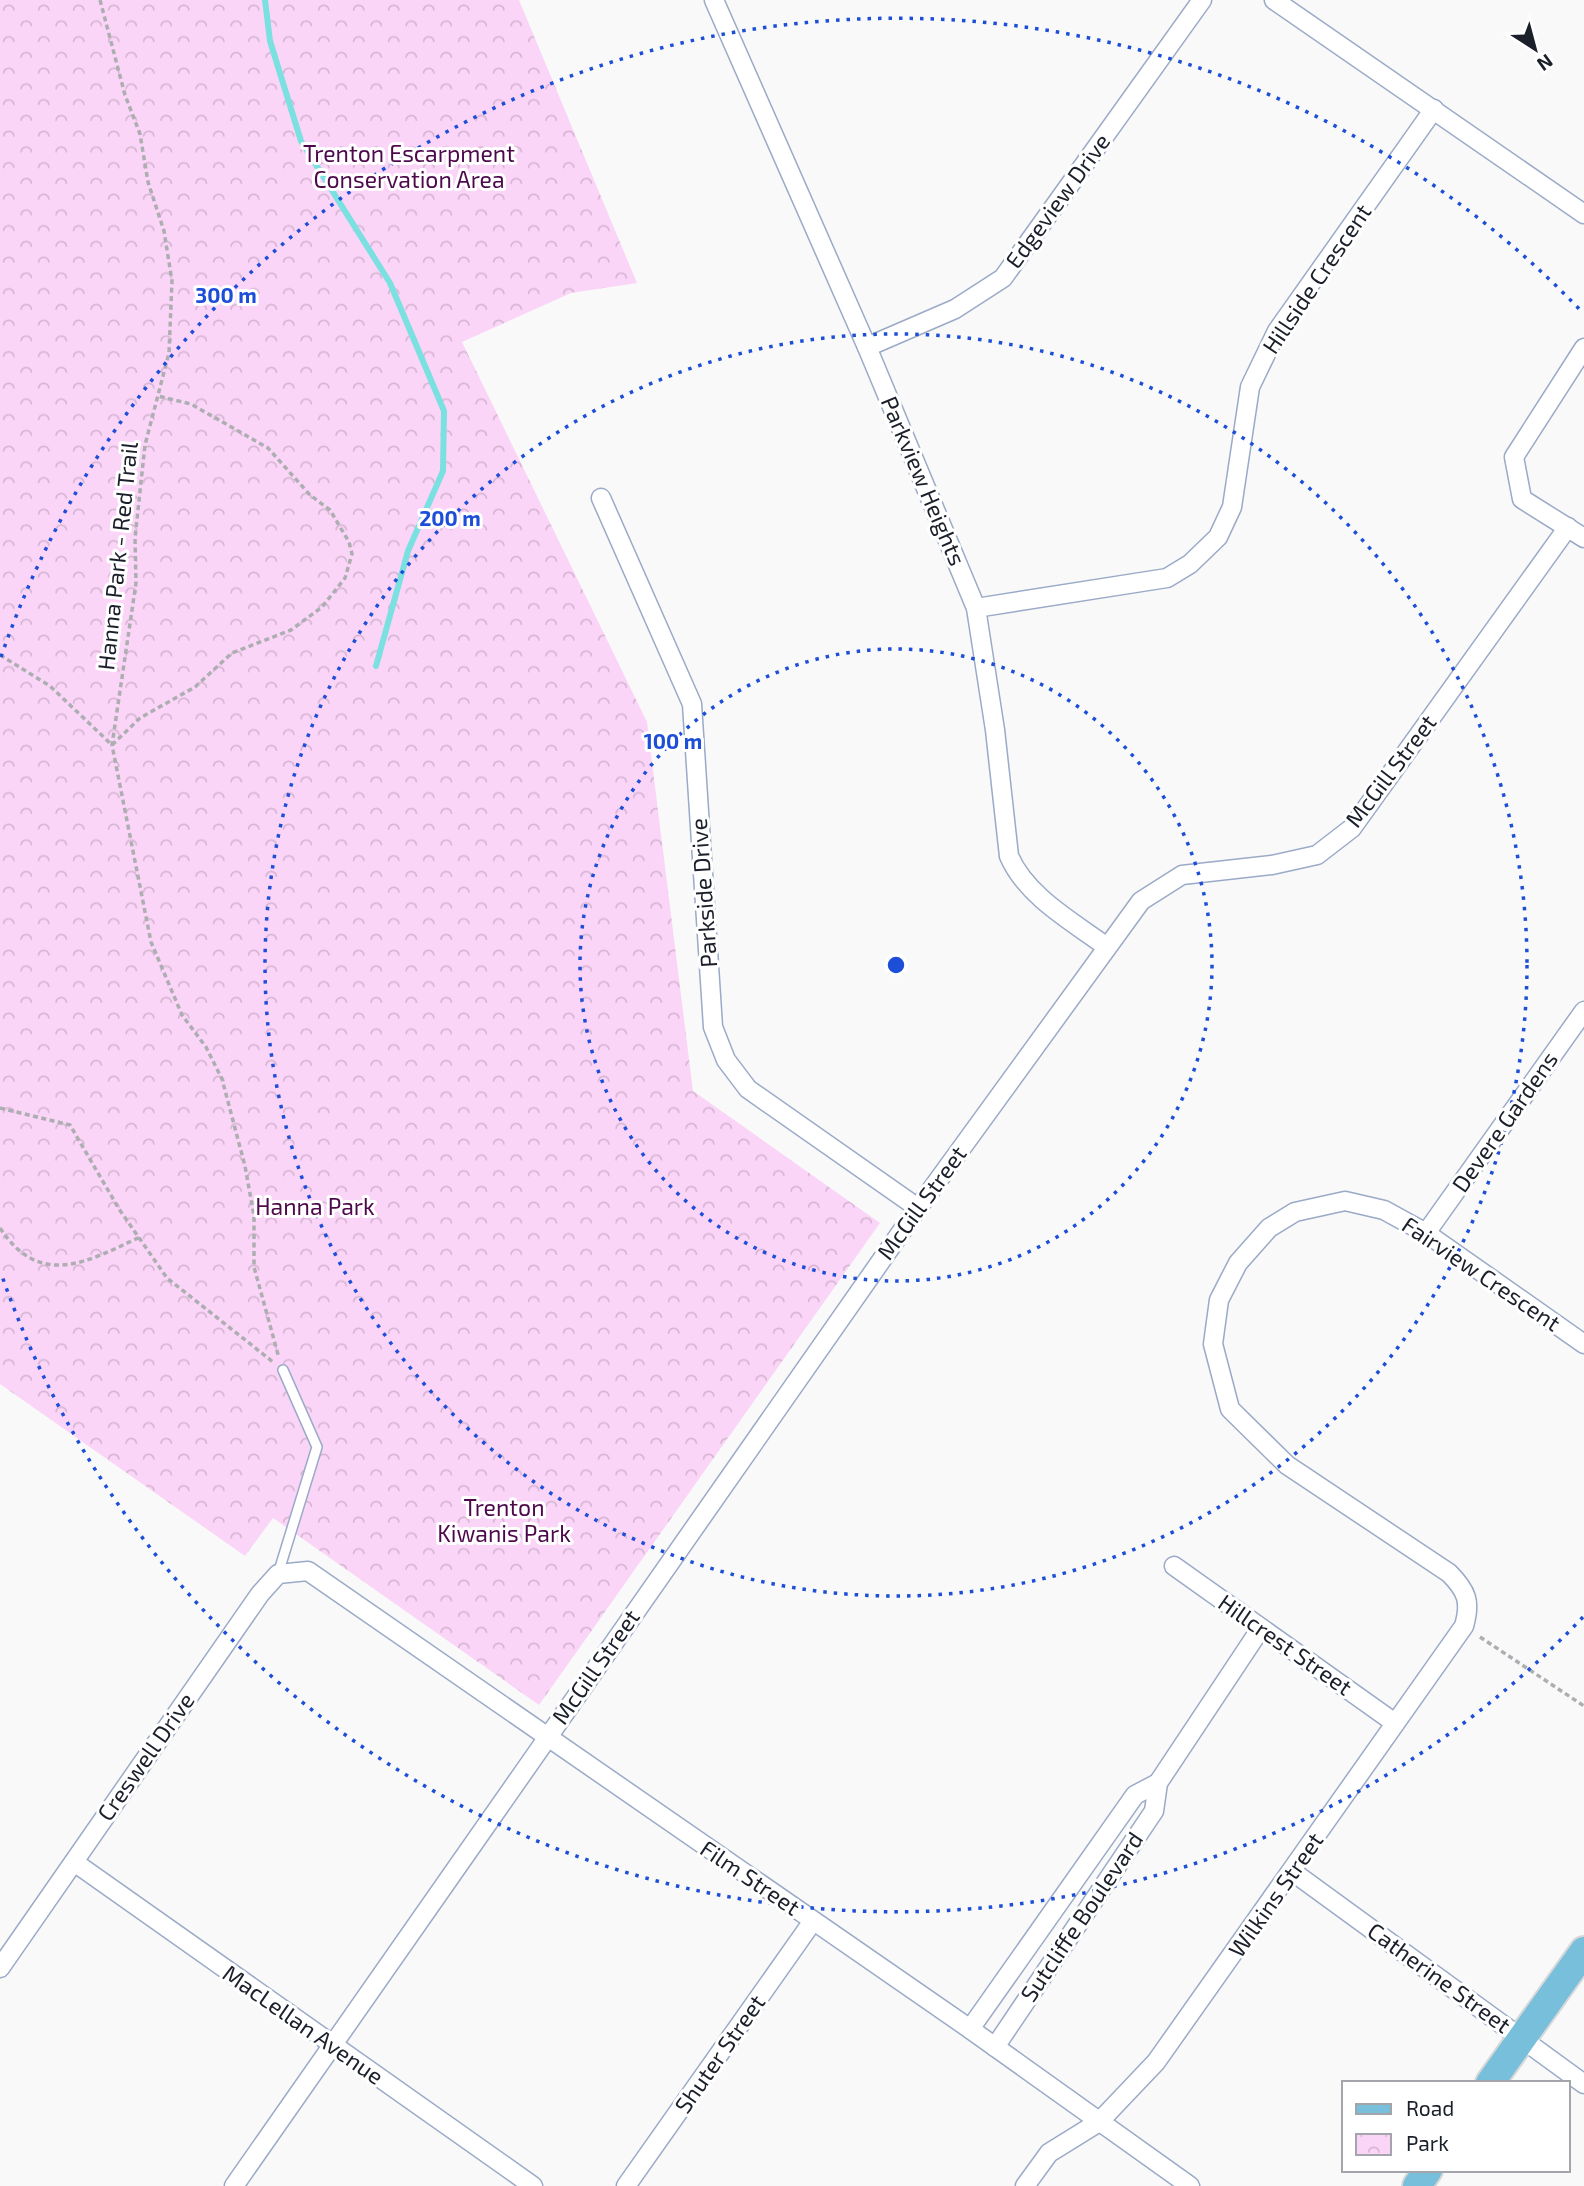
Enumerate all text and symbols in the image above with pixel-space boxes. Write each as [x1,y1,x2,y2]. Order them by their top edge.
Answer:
north arrow [1500,14,1570,84]
text: N [1533,50,1558,76]
street label: Edgeview Drive [999,128,1115,273]
park label: Trenton Escarpment Conservation Area [303,139,515,193]
street label: Hillside Crescent [1256,198,1377,359]
text: 300 m [195,282,257,307]
street label: Parkview Heights [876,392,972,569]
street label: Hanna Park - Red Trail [91,440,143,672]
text: 200 m [419,505,481,530]
street label: McGill Street [1339,708,1442,832]
text: 100 m [644,728,702,753]
street label: Parkside Drive [684,817,722,969]
centre of rings [884,953,908,977]
street label: Devere Gardens [1445,1046,1563,1197]
street label: McGill Street [871,1140,972,1265]
park label: Hanna Park [255,1192,375,1220]
street label: Fairview Crescent [1397,1210,1566,1337]
park label: Trenton Kiwanis Park [437,1493,571,1547]
street label: Hillcrest Street [1213,1588,1358,1701]
street label: McGill Street [545,1603,645,1729]
street label: Creswell Drive [91,1687,200,1826]
street label: Sutcliffe Boulevard [1014,1826,1148,2007]
street label: Wilkins Street [1222,1826,1329,1962]
street label: Film Street [695,1834,806,1921]
street label: Catherine Street [1363,1916,1517,2039]
street label: MacLellan Avenue [218,1958,389,2090]
street label: Shuter Street [668,1989,770,2118]
legend [1342,2081,1570,2172]
text: Road [1406,2095,1454,2120]
text: Park [1406,2130,1449,2155]

